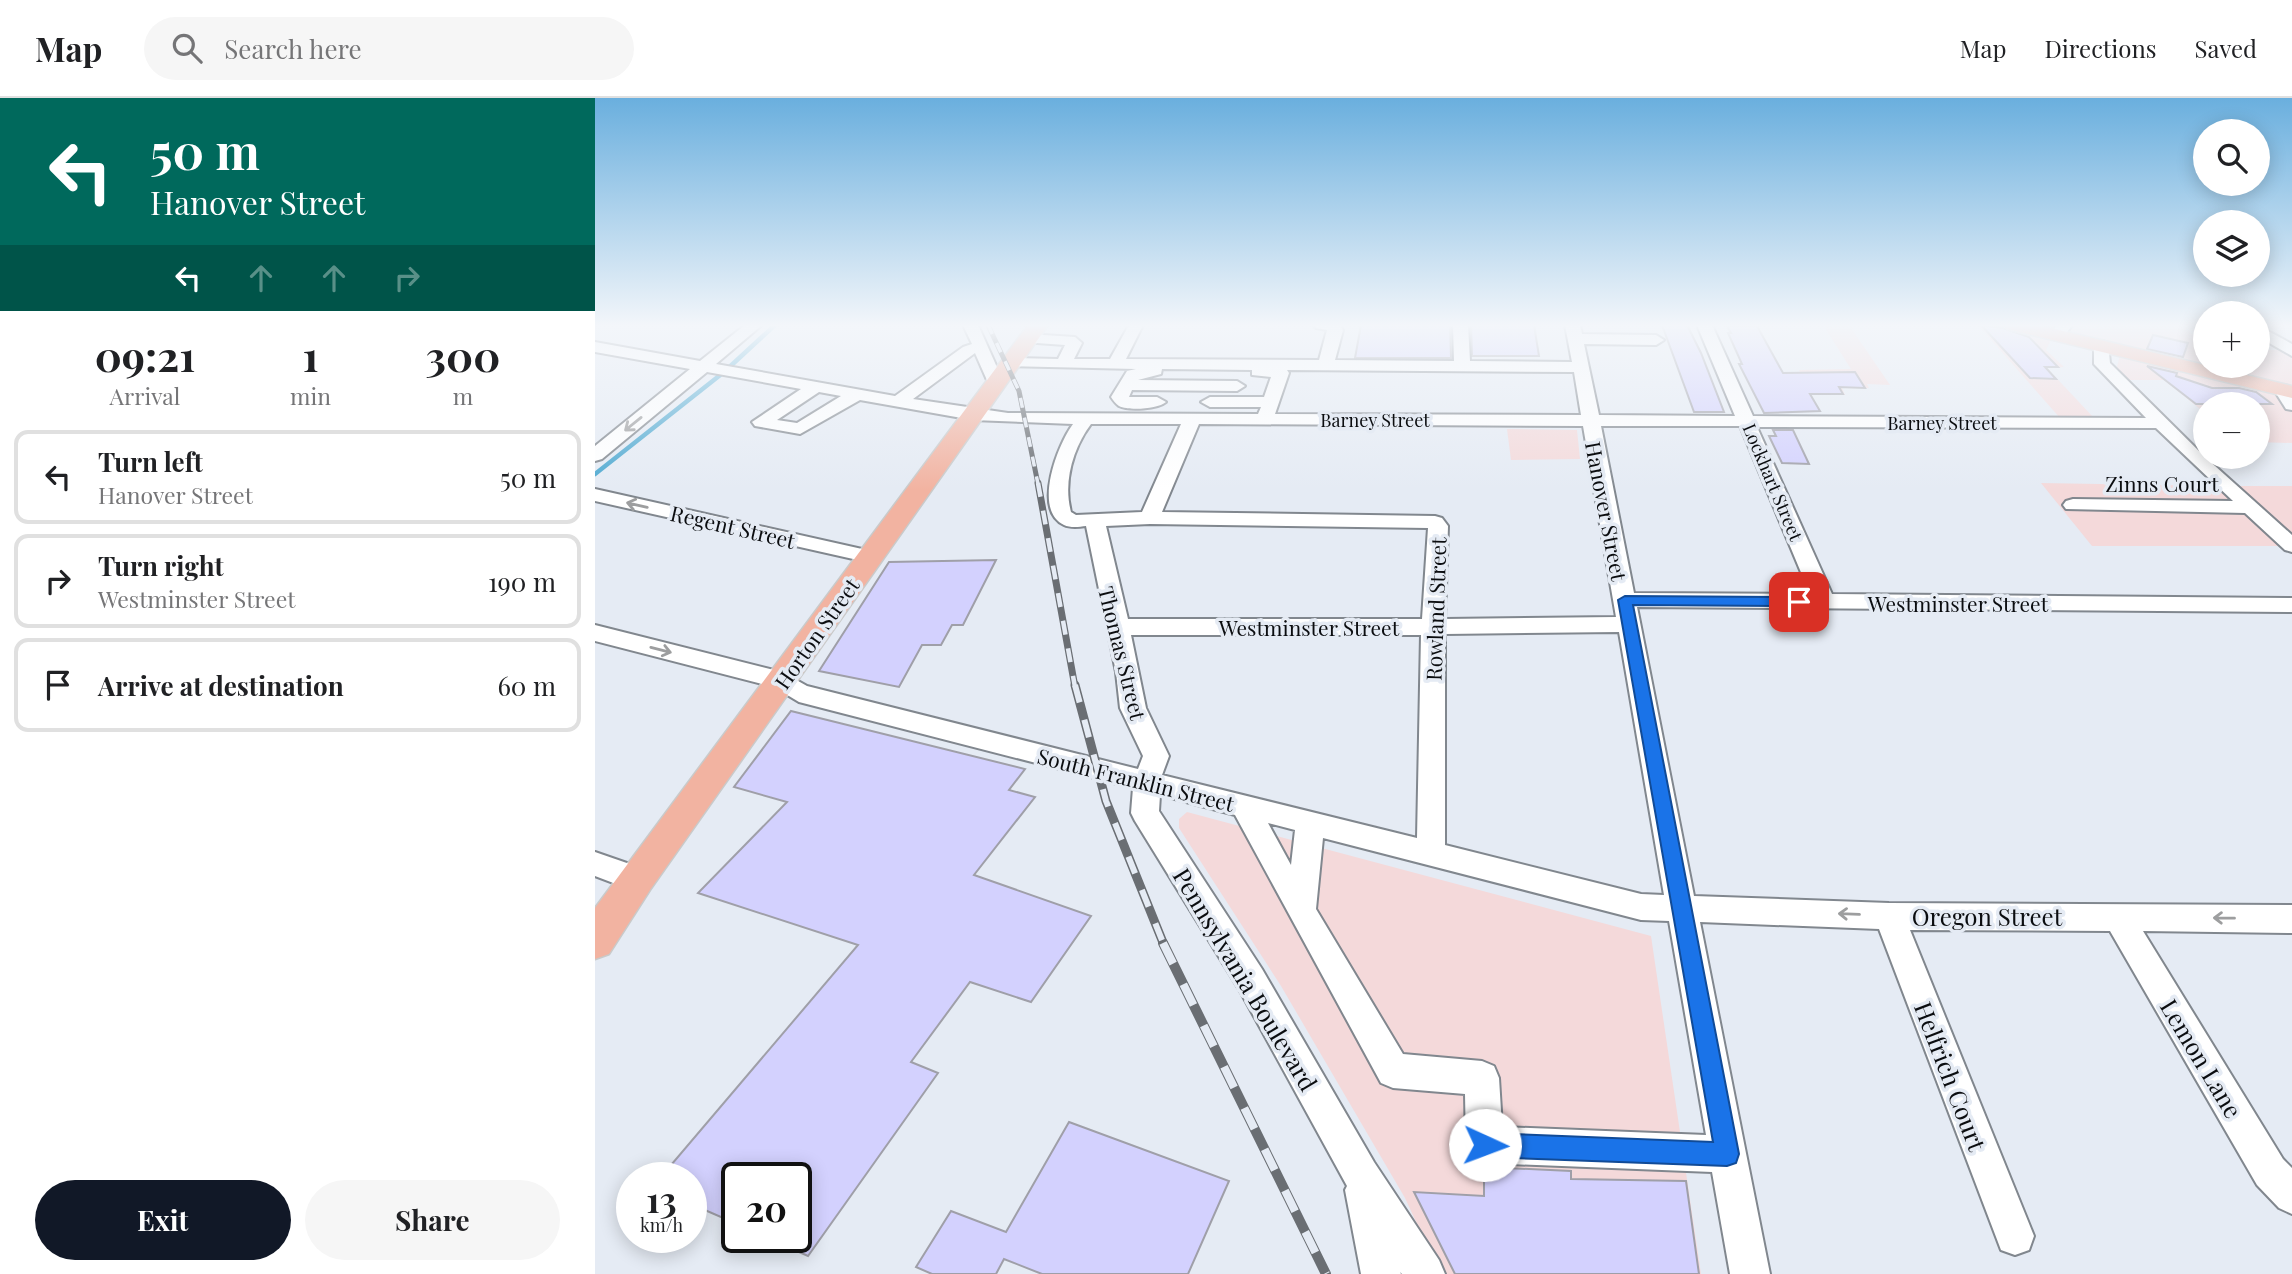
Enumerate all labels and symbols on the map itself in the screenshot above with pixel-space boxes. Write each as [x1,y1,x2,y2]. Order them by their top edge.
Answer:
street label: Barney Street [1320,408,1430,432]
street label: Barney Street [1887,411,1997,435]
one-way arrow [624,417,642,432]
street label: Lockhart Street [1738,420,1809,545]
street label: Hanover Street [1580,439,1634,584]
street label: Zinns Court [2105,469,2219,497]
one-way arrow [626,497,649,511]
street label: Regent Street [668,498,799,554]
street label: Rowland Street [1419,536,1452,681]
street label: Horton Street [767,571,865,694]
pin [1769,572,1829,632]
street label: Thomas Street [1093,583,1153,723]
street label: Westminster Street [1867,589,2049,617]
street label: Westminster Street [1218,613,1400,641]
one-way arrow [649,644,672,657]
street label: South Franklin Street [1035,741,1238,817]
street label: Pennsylvania Boulevard [1167,862,1325,1096]
street label: Oregon Street [1912,900,2063,932]
one-way arrow [1838,908,1861,921]
one-way arrow [2213,911,2236,925]
street label: Lemon Lane [2154,993,2250,1123]
street label: Helfrich Court [1908,997,1994,1155]
position arrow [1448,1108,1522,1182]
speed limit sign: 20 [721,1162,812,1253]

